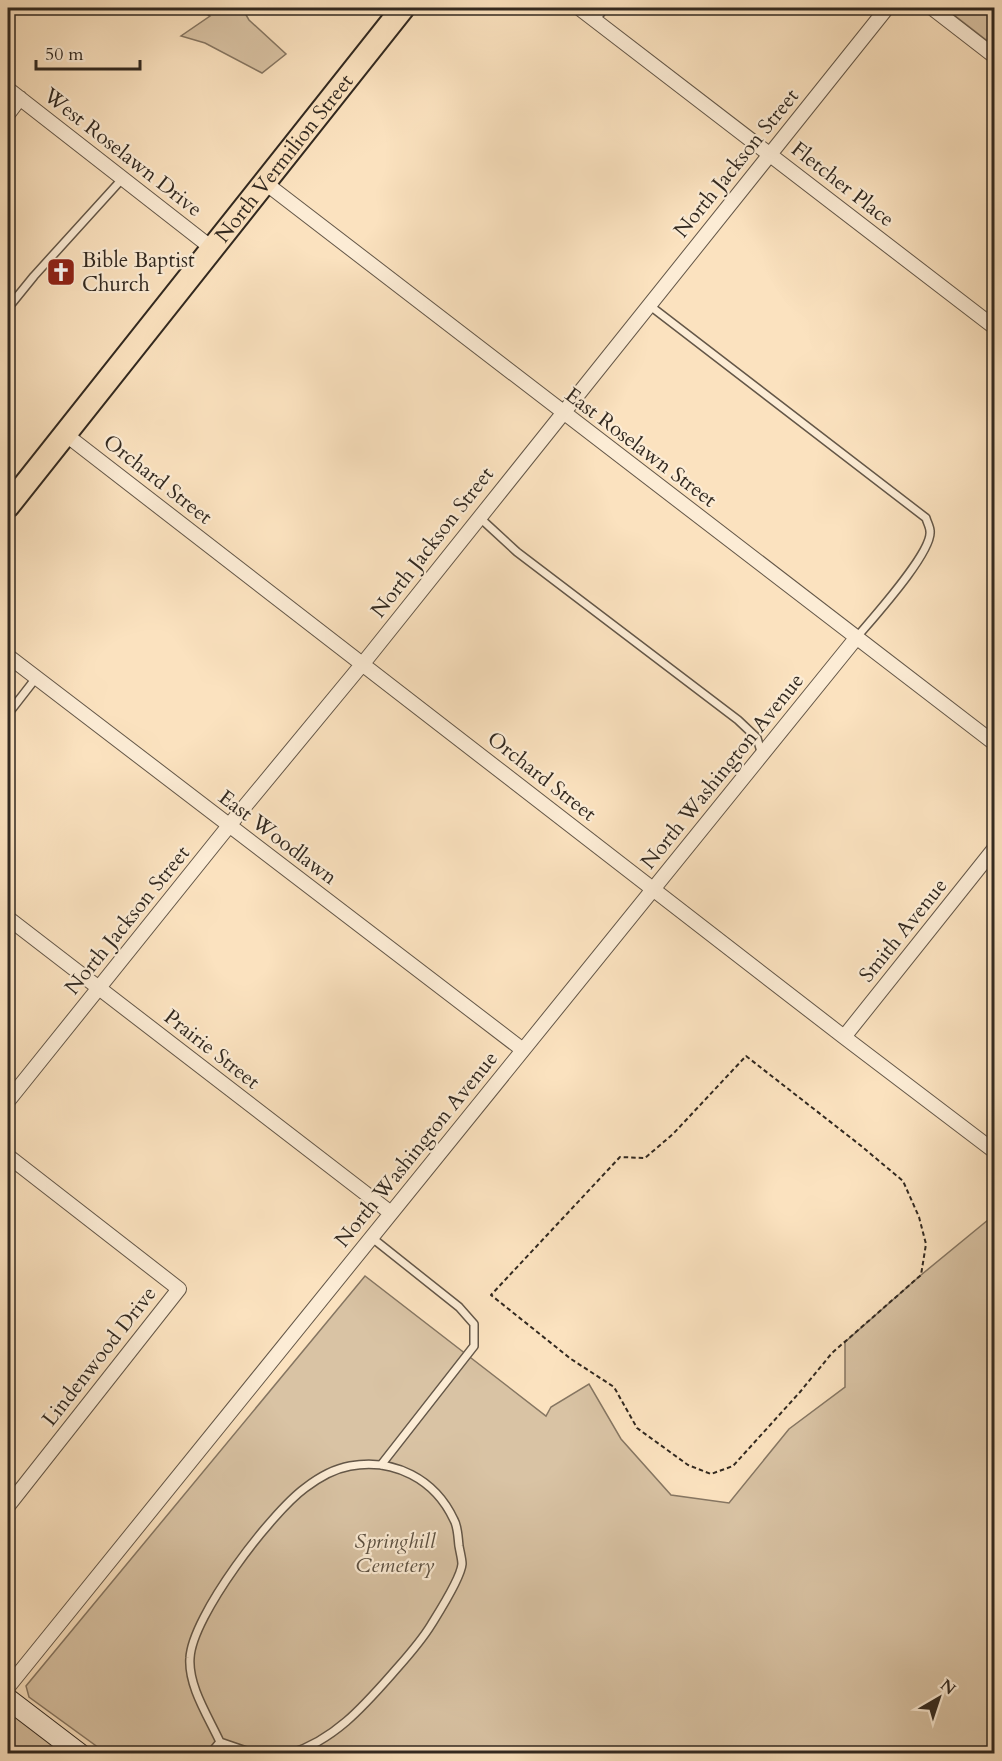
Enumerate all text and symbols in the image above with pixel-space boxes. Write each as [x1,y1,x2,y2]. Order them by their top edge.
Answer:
scale bar [36,33,140,71]
text: 50 m [45,42,84,67]
street label: North Vermilion Street [208,68,360,249]
street label: West Roselawn Drive [36,81,208,224]
street label: North Jackson Street [667,82,806,244]
street label: Fletcher Place [785,135,900,234]
place label: Bible Baptist Church [82,246,195,299]
church icon: Bible Baptist Church [45,256,77,288]
street label: East Roselawn Street [559,381,723,514]
street label: Orchard Street [97,428,219,531]
street label: North Jackson Street [364,461,501,624]
street label: North Washington Avenue [634,667,811,876]
street label: Orchard Street [481,725,603,828]
street label: East Woodlawn [212,783,343,892]
street label: North Jackson Street [58,839,197,1001]
street label: Smith Avenue [852,872,954,988]
street label: Prairie Street [158,1003,266,1096]
street label: North Washington Avenue [328,1045,505,1254]
street label: Lindenwood Drive [36,1280,163,1432]
park label: Springhill Cemetery [355,1527,437,1580]
north arrow [909,1668,969,1728]
text: N [935,1674,960,1700]

